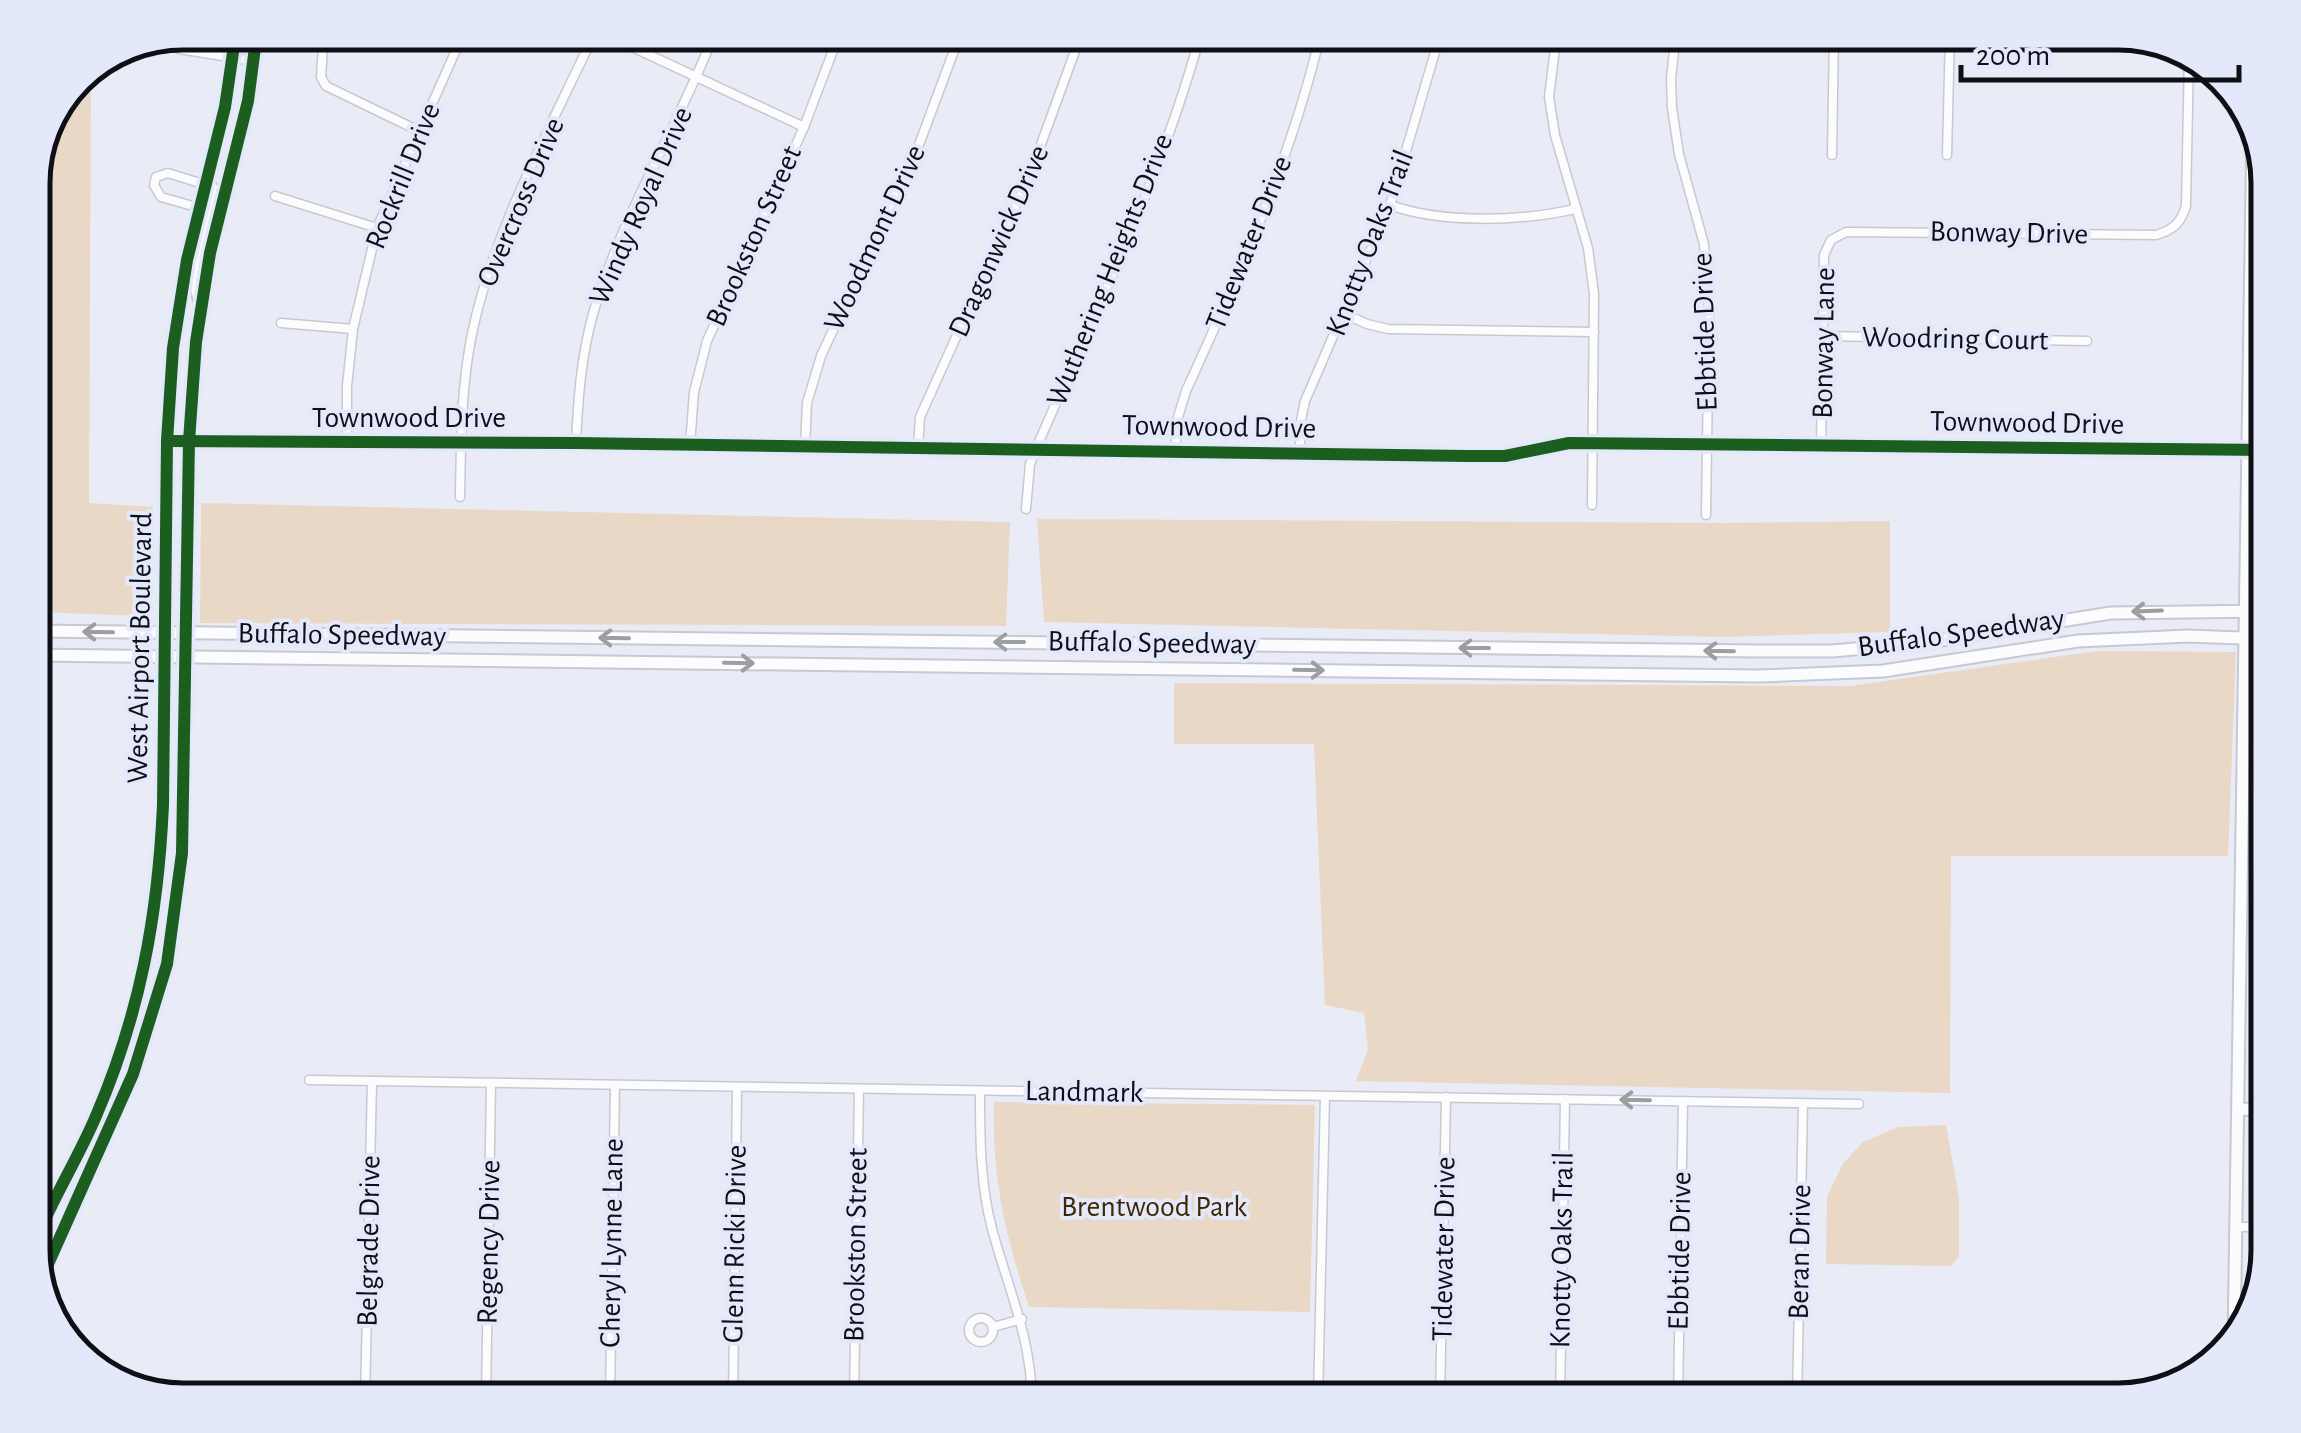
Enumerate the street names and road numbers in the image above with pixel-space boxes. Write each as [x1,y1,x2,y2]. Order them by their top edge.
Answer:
street label: Rockrill Drive [360,99,446,253]
street label: Windy Royal Drive [584,102,698,310]
street label: Overcross Drive [472,113,570,291]
street label: Wuthering Heights Drive [1042,130,1178,410]
street label: Woodmont Drive [819,140,931,336]
street label: Brookston Street [701,141,807,331]
street label: Dragonwick Drive [943,141,1055,341]
street label: Knotty Oaks Trail [1321,146,1419,340]
street label: Tidewater Drive [1200,152,1298,334]
street label: Bonway Drive [1929,217,2089,249]
street label: Ebbtide Drive [1687,252,1723,412]
street label: Bonway Lane [1808,267,1840,419]
street label: Woodring Court [1862,322,2049,356]
street label: Townwood Drive [312,403,506,433]
street label: Townwood Drive [1930,406,2124,440]
street label: Townwood Drive [1122,410,1316,444]
street label: West Airport Boulevard [123,512,157,784]
street label: Buffalo Speedway [1856,604,2067,662]
street label: Buffalo Speedway [237,618,447,652]
street label: Buffalo Speedway [1047,626,1257,660]
street label: Landmark [1025,1076,1144,1108]
street label: Cheryl Lynne Lane [595,1138,629,1348]
street label: Glenn Ricki Drive [718,1145,752,1343]
street label: Brookston Street [839,1147,873,1342]
street label: Knotty Oaks Trail [1545,1151,1579,1349]
street label: Belgrade Drive [353,1155,385,1327]
street label: Tidewater Drive [1427,1156,1461,1342]
street label: Regency Drive [473,1159,505,1325]
street label: Ebbtide Drive [1664,1171,1696,1331]
street label: Beran Drive [1784,1184,1816,1320]

